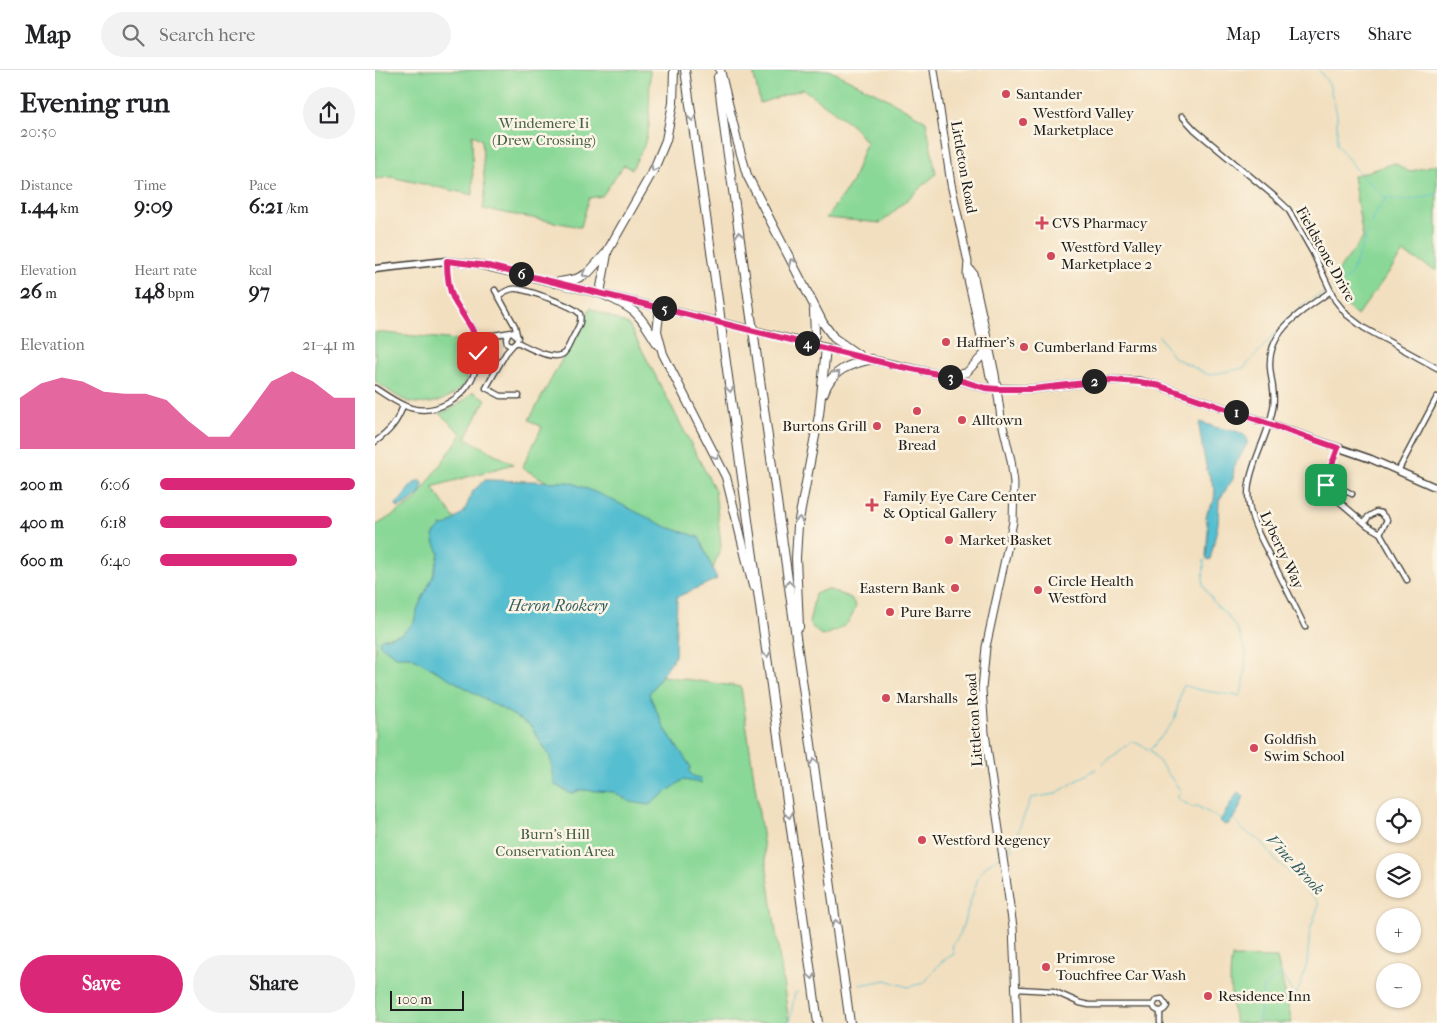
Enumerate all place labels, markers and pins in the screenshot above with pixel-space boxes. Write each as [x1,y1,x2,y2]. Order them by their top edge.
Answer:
place label: Santander [1016,85,1083,103]
marker: Santander [1000,88,1012,100]
place label: Westford Valley Marketplace [1032,104,1135,139]
marker: Westford Valley Marketplace [1017,116,1029,128]
place label: CVS Pharmacy [1052,214,1149,232]
marker: CVS Pharmacy [1036,217,1048,229]
place label: Westford Valley Marketplace 2 [1060,238,1163,273]
marker: Westford Valley Marketplace 2 [1045,250,1057,262]
pin: 6 [509,262,533,286]
pin: 5 [651,296,677,320]
pin: 4 [795,330,819,356]
pin [457,332,499,374]
place label: Haffner's [956,333,1015,351]
marker: Haffner's [940,336,952,348]
place label: Cumberland Farms [1034,338,1157,356]
marker: Cumberland Farms [1018,341,1030,353]
pin: 3 [937,364,963,390]
pin: 2 [1081,368,1107,394]
pin: 1 [1223,400,1249,424]
marker: Panera Bread [911,405,923,417]
place label: Alltown [971,411,1023,429]
marker: Alltown [956,414,968,426]
place label: Burtons Grill [782,417,867,435]
place label: Panera Bread [894,419,941,454]
marker: Burtons Grill [871,420,883,432]
pin [1305,464,1347,506]
place label: Family Eye Care Center & Optical Gallery [883,487,1037,522]
marker: Family Eye Care Center & Optical Gallery [865,498,879,512]
place label: Market Basket [959,531,1053,549]
marker: Market Basket [943,534,955,546]
place label: Circle Health Westford [1047,572,1134,607]
place label: Eastern Bank [859,579,945,597]
marker: Eastern Bank [949,582,961,594]
marker: Circle Health Westford [1032,584,1044,596]
place label: Pure Barre [900,603,972,621]
marker: Pure Barre [884,606,896,618]
place label: Marshalls [896,689,958,707]
marker: Marshalls [880,692,892,704]
place label: Goldfish Swim School [1264,730,1345,765]
marker: Goldfish Swim School [1248,742,1260,754]
place label: Westford Regency [931,831,1052,849]
marker: Westford Regency [916,834,928,846]
place label: Primrose Touchfree Car Wash [1056,949,1187,984]
marker: Primrose Touchfree Car Wash [1040,961,1052,973]
place label: Residence Inn [1218,987,1311,1005]
marker: Residence Inn [1202,990,1214,1002]

